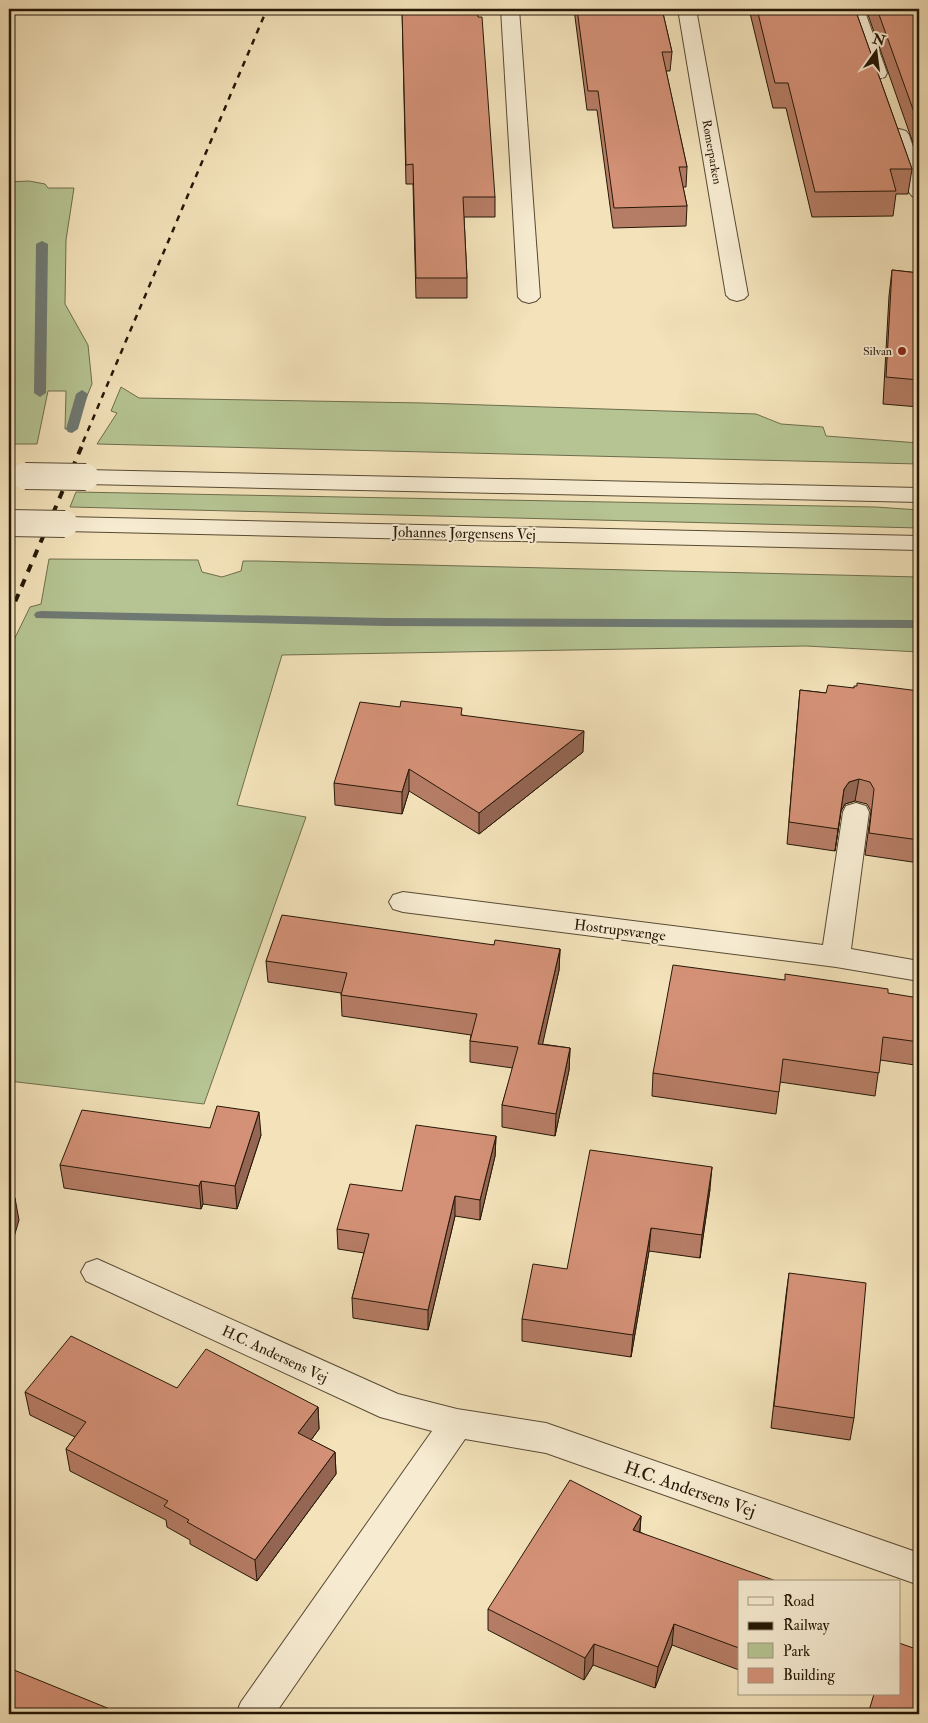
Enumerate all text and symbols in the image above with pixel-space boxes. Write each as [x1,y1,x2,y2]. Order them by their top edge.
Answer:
north arrow [850,28,900,78]
text: N [870,30,888,50]
street label: Rømerparken [698,119,725,185]
place label: Silvan [863,344,892,359]
marker: Silvan [896,345,908,357]
street label: Johannes Jørgensens Vej [391,523,536,545]
street label: Hostrupsvænge [573,915,667,947]
street label: H.C. Andersens Vej [219,1322,331,1387]
street label: H.C. Andersens Vej [621,1456,759,1523]
legend [738,1580,900,1696]
text: Road [783,1592,815,1611]
text: Railway [783,1616,830,1635]
text: Park [783,1642,810,1661]
text: Building [783,1666,835,1685]

